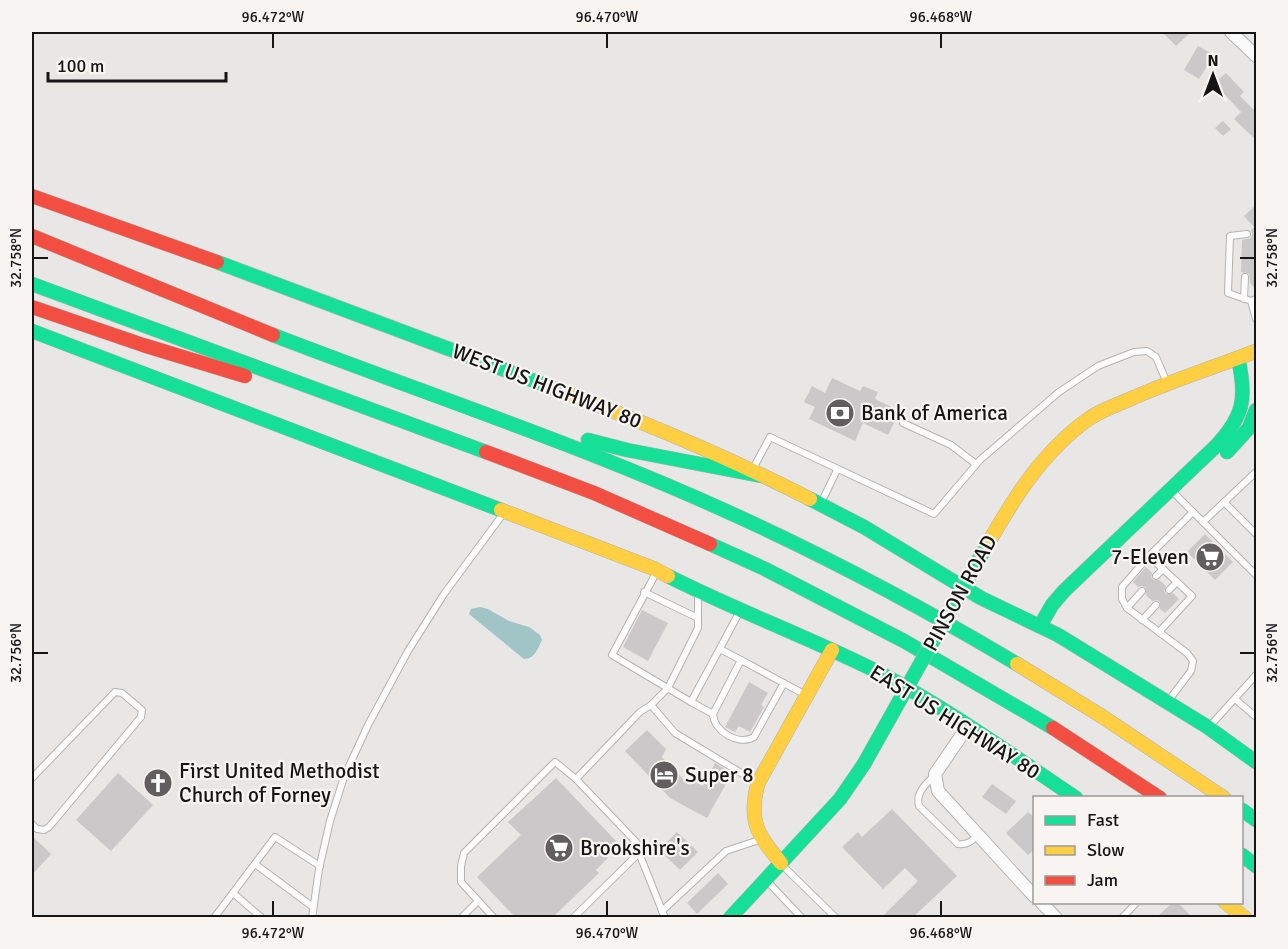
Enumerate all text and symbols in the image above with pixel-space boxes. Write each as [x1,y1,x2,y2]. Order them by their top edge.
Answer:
text: 96.472°W [242,8,305,26]
text: 96.470°W [576,8,639,26]
text: 96.468°W [910,8,973,26]
scale bar [48,45,226,83]
north arrow [1183,45,1243,105]
text: N [1207,51,1219,71]
text: 100 m [57,55,104,77]
text: 32.758°N [7,228,25,288]
text: 32.758°N [1263,228,1281,288]
street label: WEST US HIGHWAY 80 [449,338,645,434]
bank icon: Bank of America [824,397,856,429]
place label: Bank of America [861,400,1008,426]
street label: PINSON ROAD [917,530,1003,656]
supermarket icon: 7-Eleven [1194,541,1226,573]
place label: 7-Eleven [1111,544,1189,570]
text: 32.756°N [7,623,25,683]
text: 32.756°N [1263,623,1281,683]
street label: EAST US HIGHWAY 80 [865,659,1045,785]
place label: First United Methodist Church of Forney [179,758,380,808]
hotel icon: Super 8 [648,759,680,791]
place label: Super 8 [685,762,753,788]
church icon: First United Methodist Church of Forney [142,767,174,799]
legend [1033,796,1243,904]
text: Fast [1087,809,1119,831]
supermarket icon: Brookshire's [543,832,575,864]
place label: Brookshire's [580,835,690,861]
text: Slow [1087,839,1124,861]
text: Jam [1087,869,1118,891]
text: 96.472°W [242,924,305,942]
text: 96.470°W [576,924,639,942]
text: 96.468°W [910,924,973,942]

